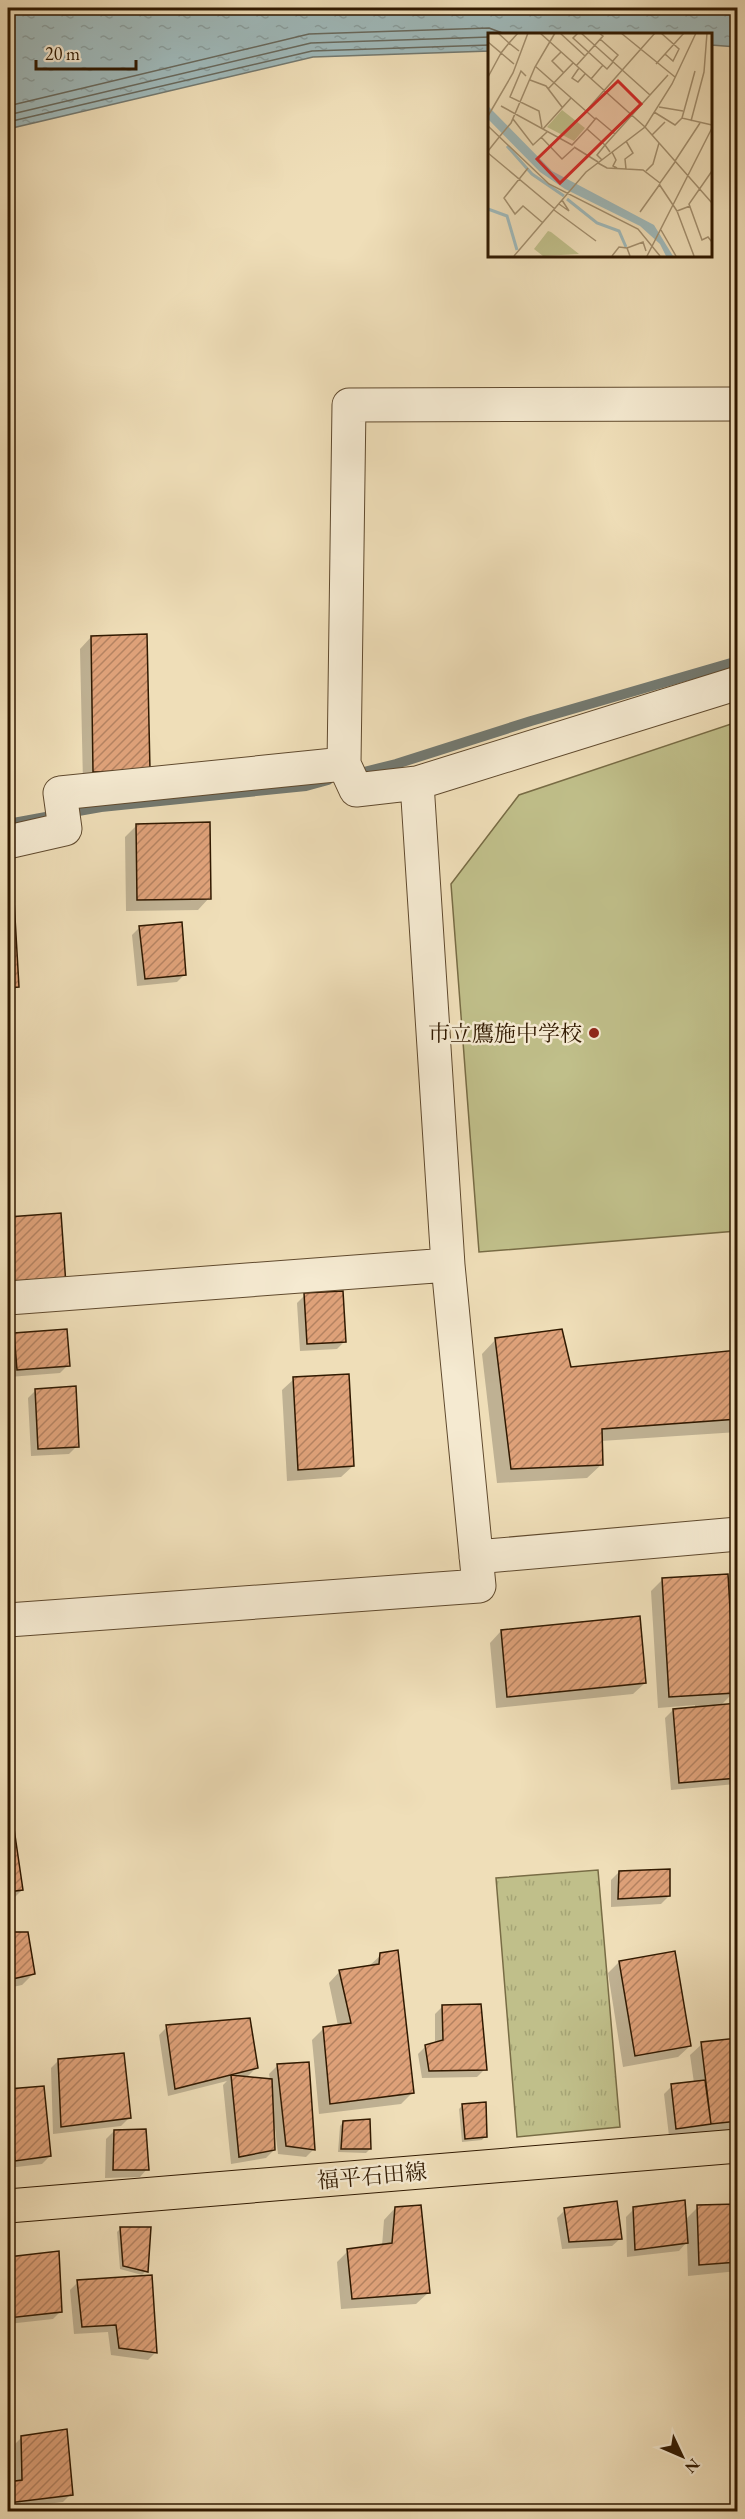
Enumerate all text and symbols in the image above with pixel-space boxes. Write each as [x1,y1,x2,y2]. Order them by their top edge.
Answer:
scale bar [36,33,136,71]
inset map [488,33,712,256]
text: 20 m [45,42,80,65]
place label: 市立鷹施中学校 [428,1019,582,1048]
marker: 市立鷹施中学校 [587,1026,601,1040]
street label: 福平石田線 [316,2157,428,2195]
north arrow [652,2426,712,2486]
text: N [680,2454,704,2478]

